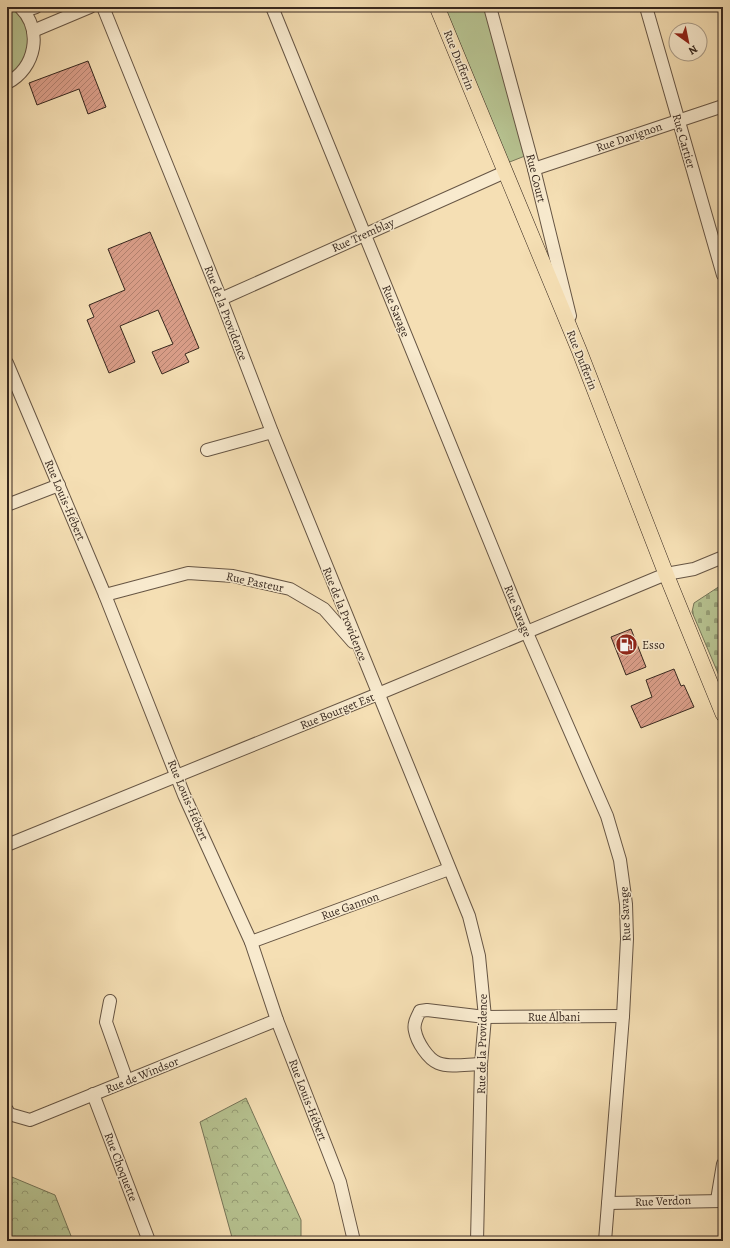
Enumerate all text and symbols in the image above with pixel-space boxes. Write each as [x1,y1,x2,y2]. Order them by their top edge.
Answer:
north arrow [668,22,708,62]
street label: Rue Dufferin [440,28,478,93]
text: N [686,41,701,58]
street label: Rue Cartier [669,112,700,171]
street label: Rue Davignon [594,118,665,156]
street label: Rue Court [522,152,550,204]
street label: Rue Tremblay [329,214,397,256]
street label: Rue de la Providence [201,263,251,363]
street label: Rue Savage [378,283,414,339]
street label: Rue Dufferin [563,328,601,393]
street label: Rue Louis-Hébert [41,457,89,543]
street label: Rue de la Providence [319,564,371,664]
street label: Rue Pasteur [225,568,286,596]
street label: Rue Savage [500,583,536,639]
fuel station icon: Esso [613,632,639,658]
place label: Esso [642,637,665,653]
street label: Rue Bourget Est [297,689,377,733]
street label: Rue Louis-Hébert [164,757,212,843]
street label: Rue Savage [616,886,634,942]
street label: Rue Gannon [319,888,382,924]
street label: Rue de la Providence [473,994,491,1094]
street label: Rue Albani [528,1009,580,1025]
street label: Rue de Windsor [103,1053,181,1097]
street label: Rue Louis-Hébert [285,1057,331,1143]
street label: Rue Choquette [101,1130,141,1204]
street label: Rue Verdon [634,1192,692,1210]

